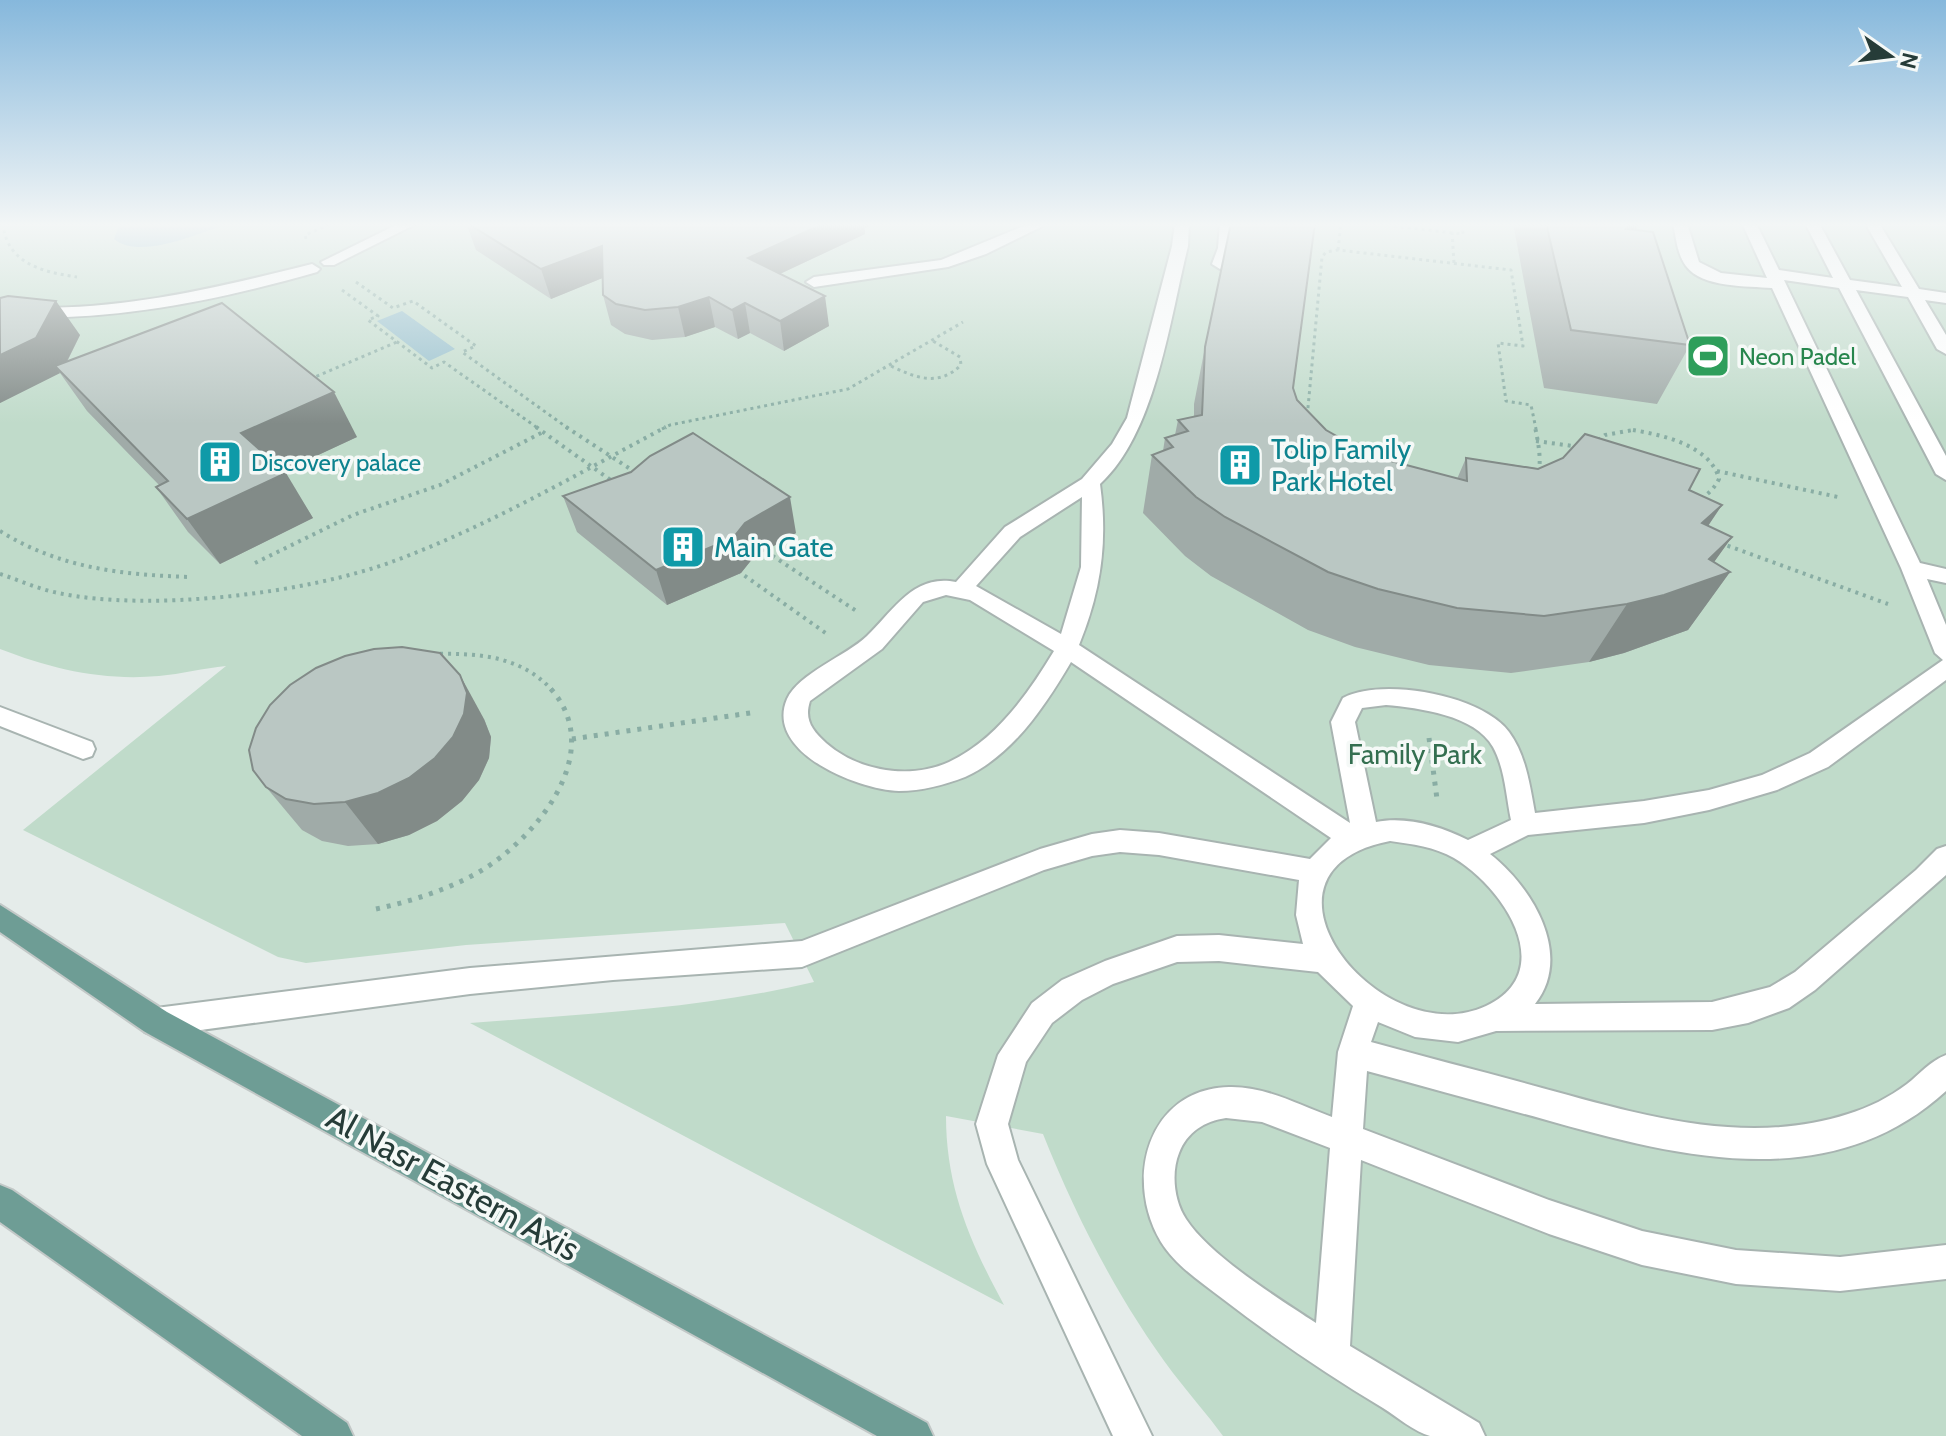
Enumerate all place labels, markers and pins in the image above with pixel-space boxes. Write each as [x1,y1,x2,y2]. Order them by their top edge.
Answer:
sports icon: Neon Padel [1684,332,1732,380]
place label: Neon Padel [1739,342,1856,371]
place label: Tolip Family Park Hotel [1271,432,1411,498]
building icon: Discovery palace [196,438,244,486]
building icon: Tolip Family Park Hotel [1216,441,1264,489]
place label: Discovery palace [251,448,421,477]
building icon: Main Gate [659,523,707,571]
place label: Main Gate [714,530,834,564]

